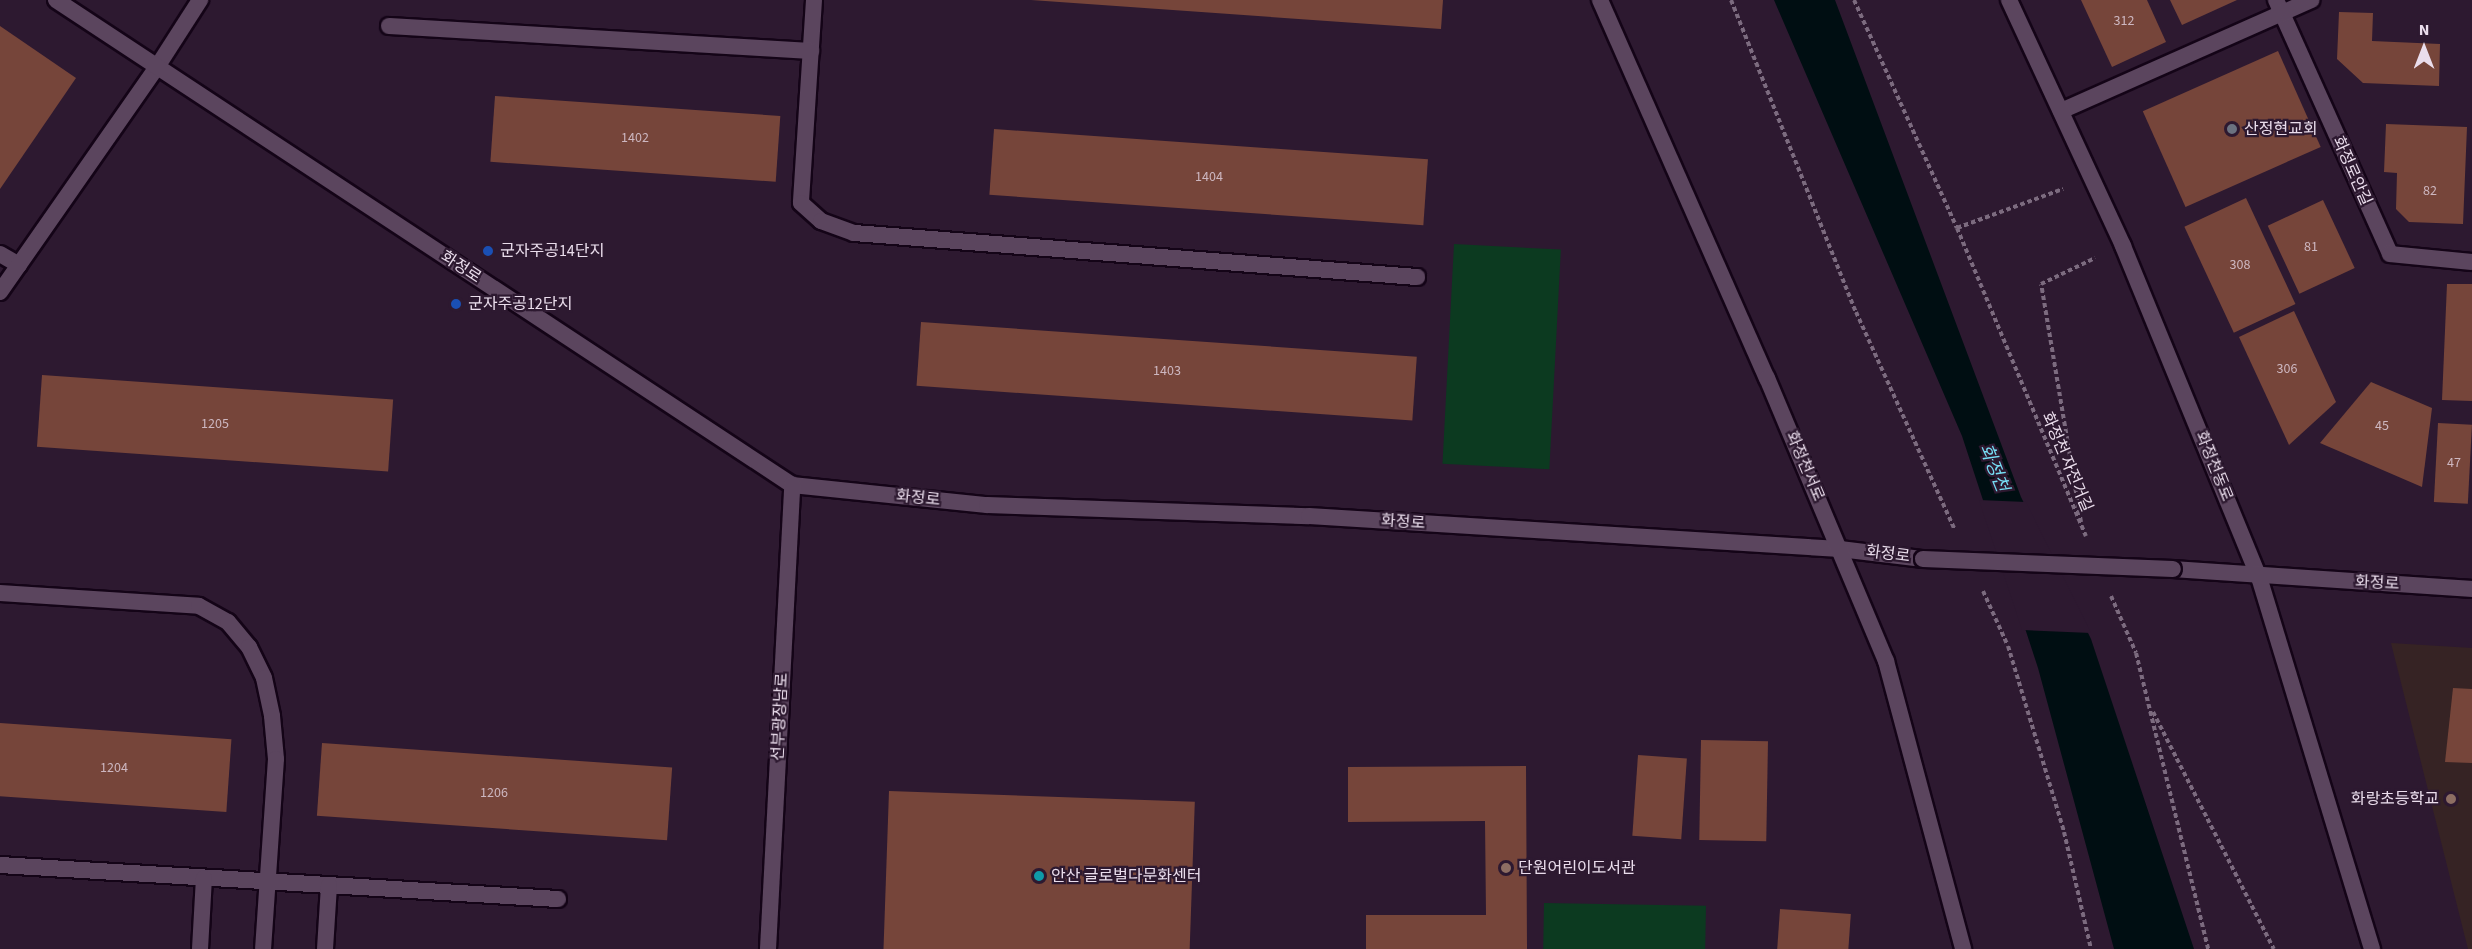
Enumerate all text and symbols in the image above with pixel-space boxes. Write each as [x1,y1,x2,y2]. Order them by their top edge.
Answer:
house number: 312 [2114,13,2134,29]
north arrow [2394,18,2454,78]
text: N [2419,19,2429,41]
place label: 산정현교회 [2244,119,2318,139]
marker: 산정현교회 [2225,122,2239,136]
house number: 1402 [621,130,649,146]
street label: 화정로안길 [2328,133,2376,209]
house number: 1404 [1195,169,1223,185]
house number: 82 [2423,183,2437,199]
house number: 81 [2304,239,2318,255]
place label: 군자주공14단지 [500,241,604,261]
marker: 군자주공14단지 [481,244,495,258]
street label: 화정로 [437,247,485,287]
house number: 308 [2230,257,2250,273]
place label: 군자주공12단지 [468,294,572,314]
marker: 군자주공12단지 [449,297,463,311]
house number: 306 [2277,361,2297,377]
house number: 1403 [1153,363,1181,379]
street label: 화정천 자전거길 [2037,409,2097,515]
house number: 1205 [201,416,229,432]
house number: 45 [2375,418,2389,434]
street label: 화정천서로 [1782,428,1828,504]
street label: 화정천동로 [2191,428,2237,504]
water label: 화정천 [1974,441,2012,495]
house number: 47 [2447,455,2461,471]
street label: 화정로 [895,486,941,510]
street label: 화정로 [1380,511,1426,533]
street label: 화정로 [1865,542,1911,566]
street label: 화정로 [2354,572,2400,594]
street label: 선부광장남로 [768,672,792,762]
house number: 1204 [100,760,128,776]
house number: 1206 [480,785,508,801]
place label: 화랑초등학교 [2351,789,2439,809]
marker: 화랑초등학교 [2444,792,2458,806]
place label: 단원어린이도서관 [1518,858,1636,878]
marker: 단원어린이도서관 [1499,861,1513,875]
place label: 안산 글로벌다문화센터 [1051,866,1201,886]
marker: 안산 글로벌다문화센터 [1032,869,1046,883]

